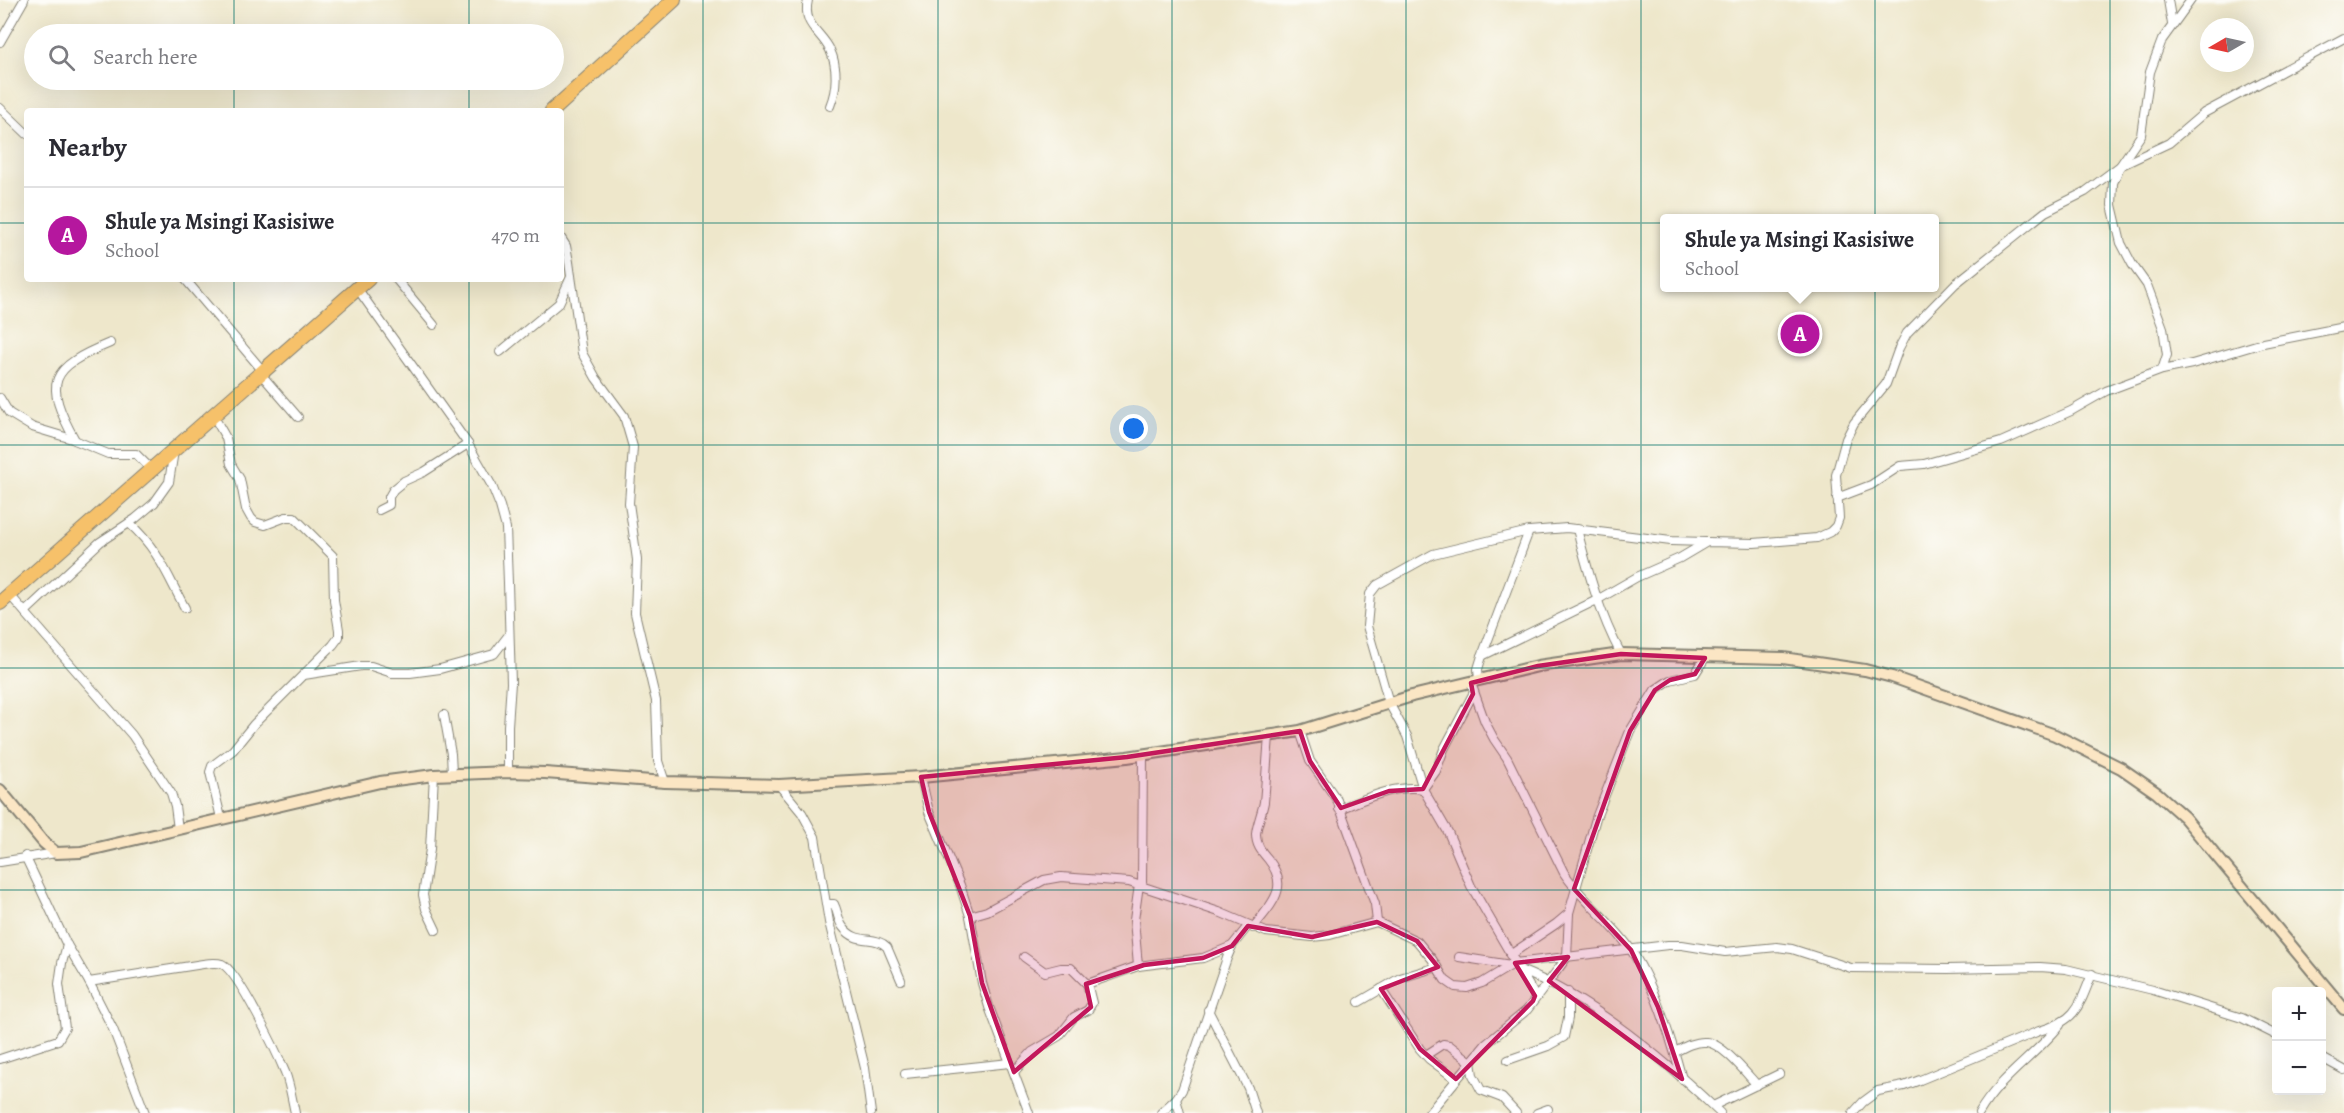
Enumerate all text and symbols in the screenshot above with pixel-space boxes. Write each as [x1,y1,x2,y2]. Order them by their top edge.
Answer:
north arrow [2200,18,2254,72]
search box [24,24,564,90]
icon: search [45,41,78,74]
text: Search here [93,42,198,72]
text: Nearby [48,130,127,165]
text: Shule ya Msingi Kasisiwe [105,207,334,237]
popup [1660,214,1939,292]
text: A [61,222,74,249]
text: 470 m [491,222,540,249]
text: Shule ya Msingi Kasisiwe [1685,225,1914,255]
text: School [105,237,159,264]
text: School [1685,255,1739,282]
pin: A [1780,312,1820,356]
your location [1119,414,1148,443]
map controls [2272,987,2326,1095]
button: + [2272,987,2326,1041]
button: − [2272,1041,2326,1095]

